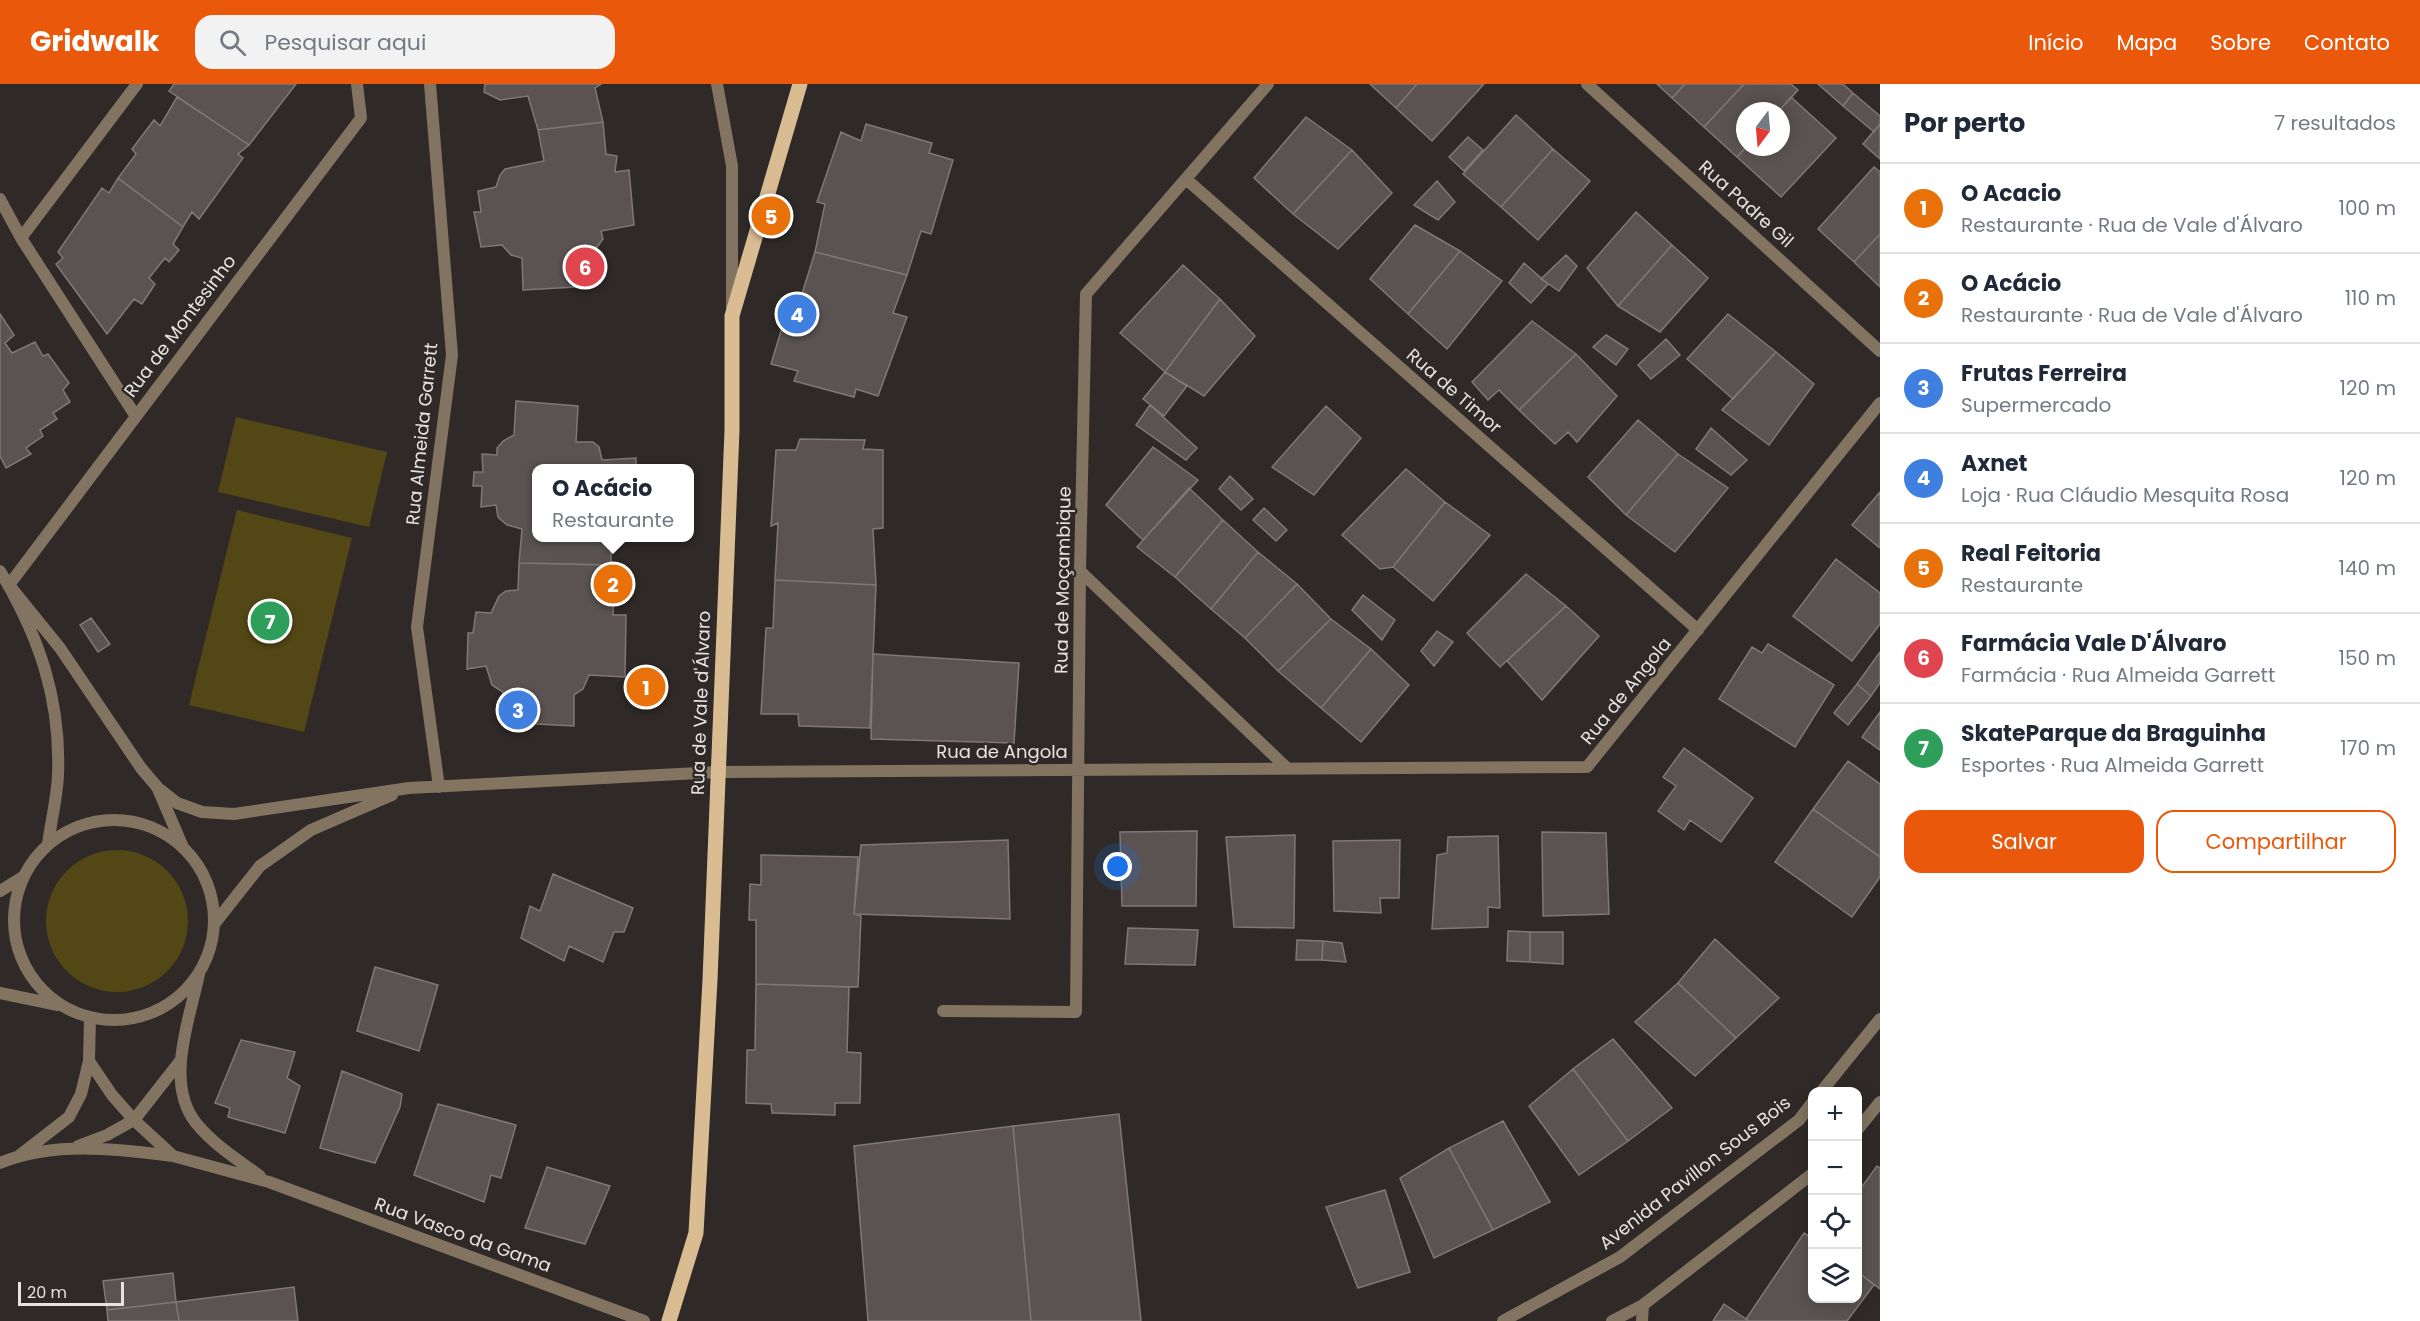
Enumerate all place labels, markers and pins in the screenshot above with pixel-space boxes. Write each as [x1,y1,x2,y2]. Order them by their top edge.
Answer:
pin: 5 [752,194,790,238]
pin: 6 [566,244,604,290]
pin: 4 [778,292,816,336]
pin: 2 [594,562,632,606]
pin: 7 [250,598,290,644]
pin: 1 [626,664,666,710]
pin: 3 [498,688,538,732]

